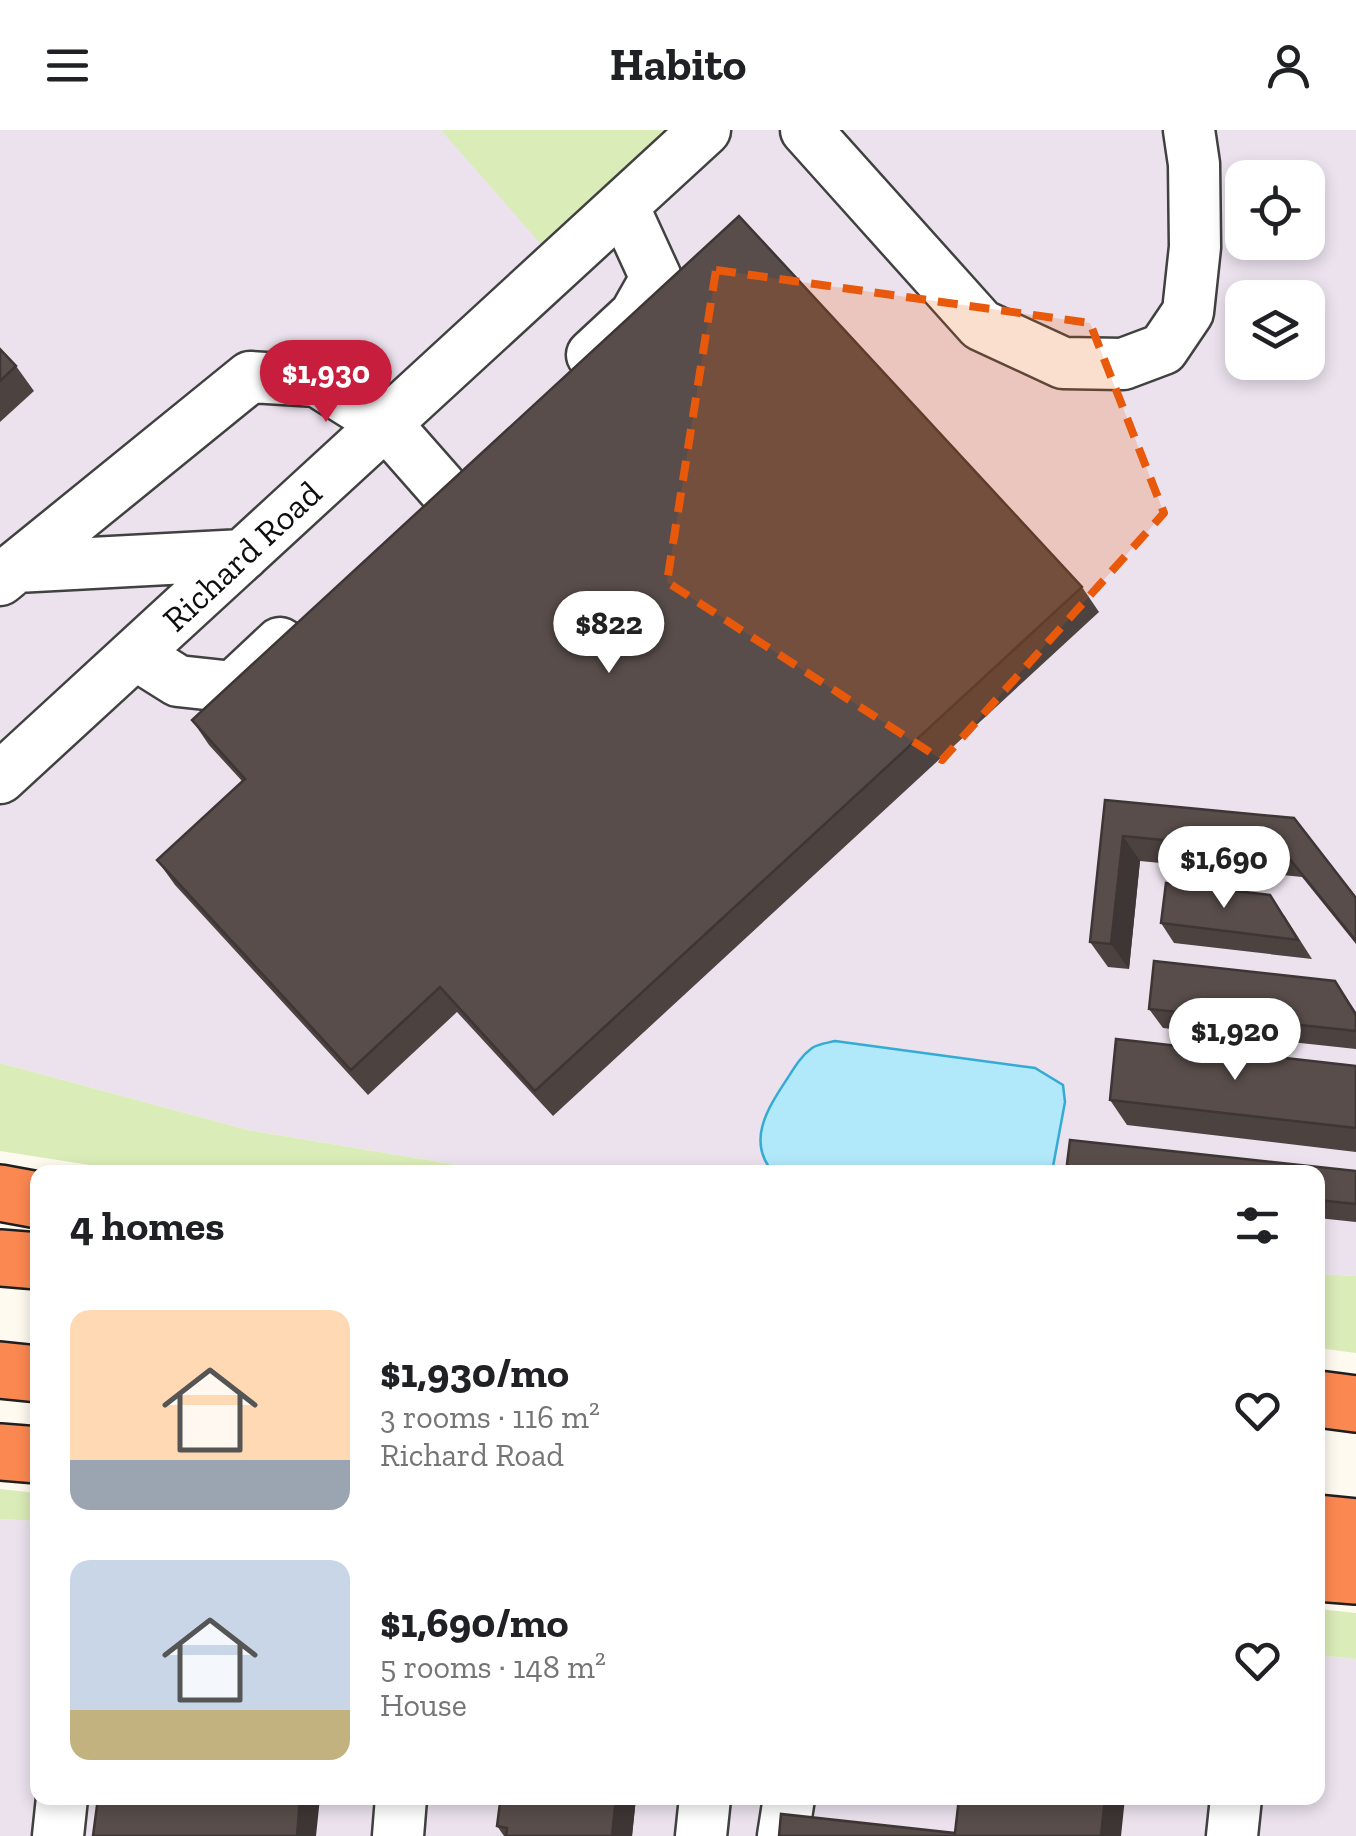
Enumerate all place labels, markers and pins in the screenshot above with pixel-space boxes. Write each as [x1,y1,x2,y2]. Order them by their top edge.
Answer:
pin: $1,930 [245,340,407,425]
pin: $822 [550,591,668,676]
pin: $1,690 [1143,826,1305,911]
pin: $1,920 [1154,998,1316,1083]

